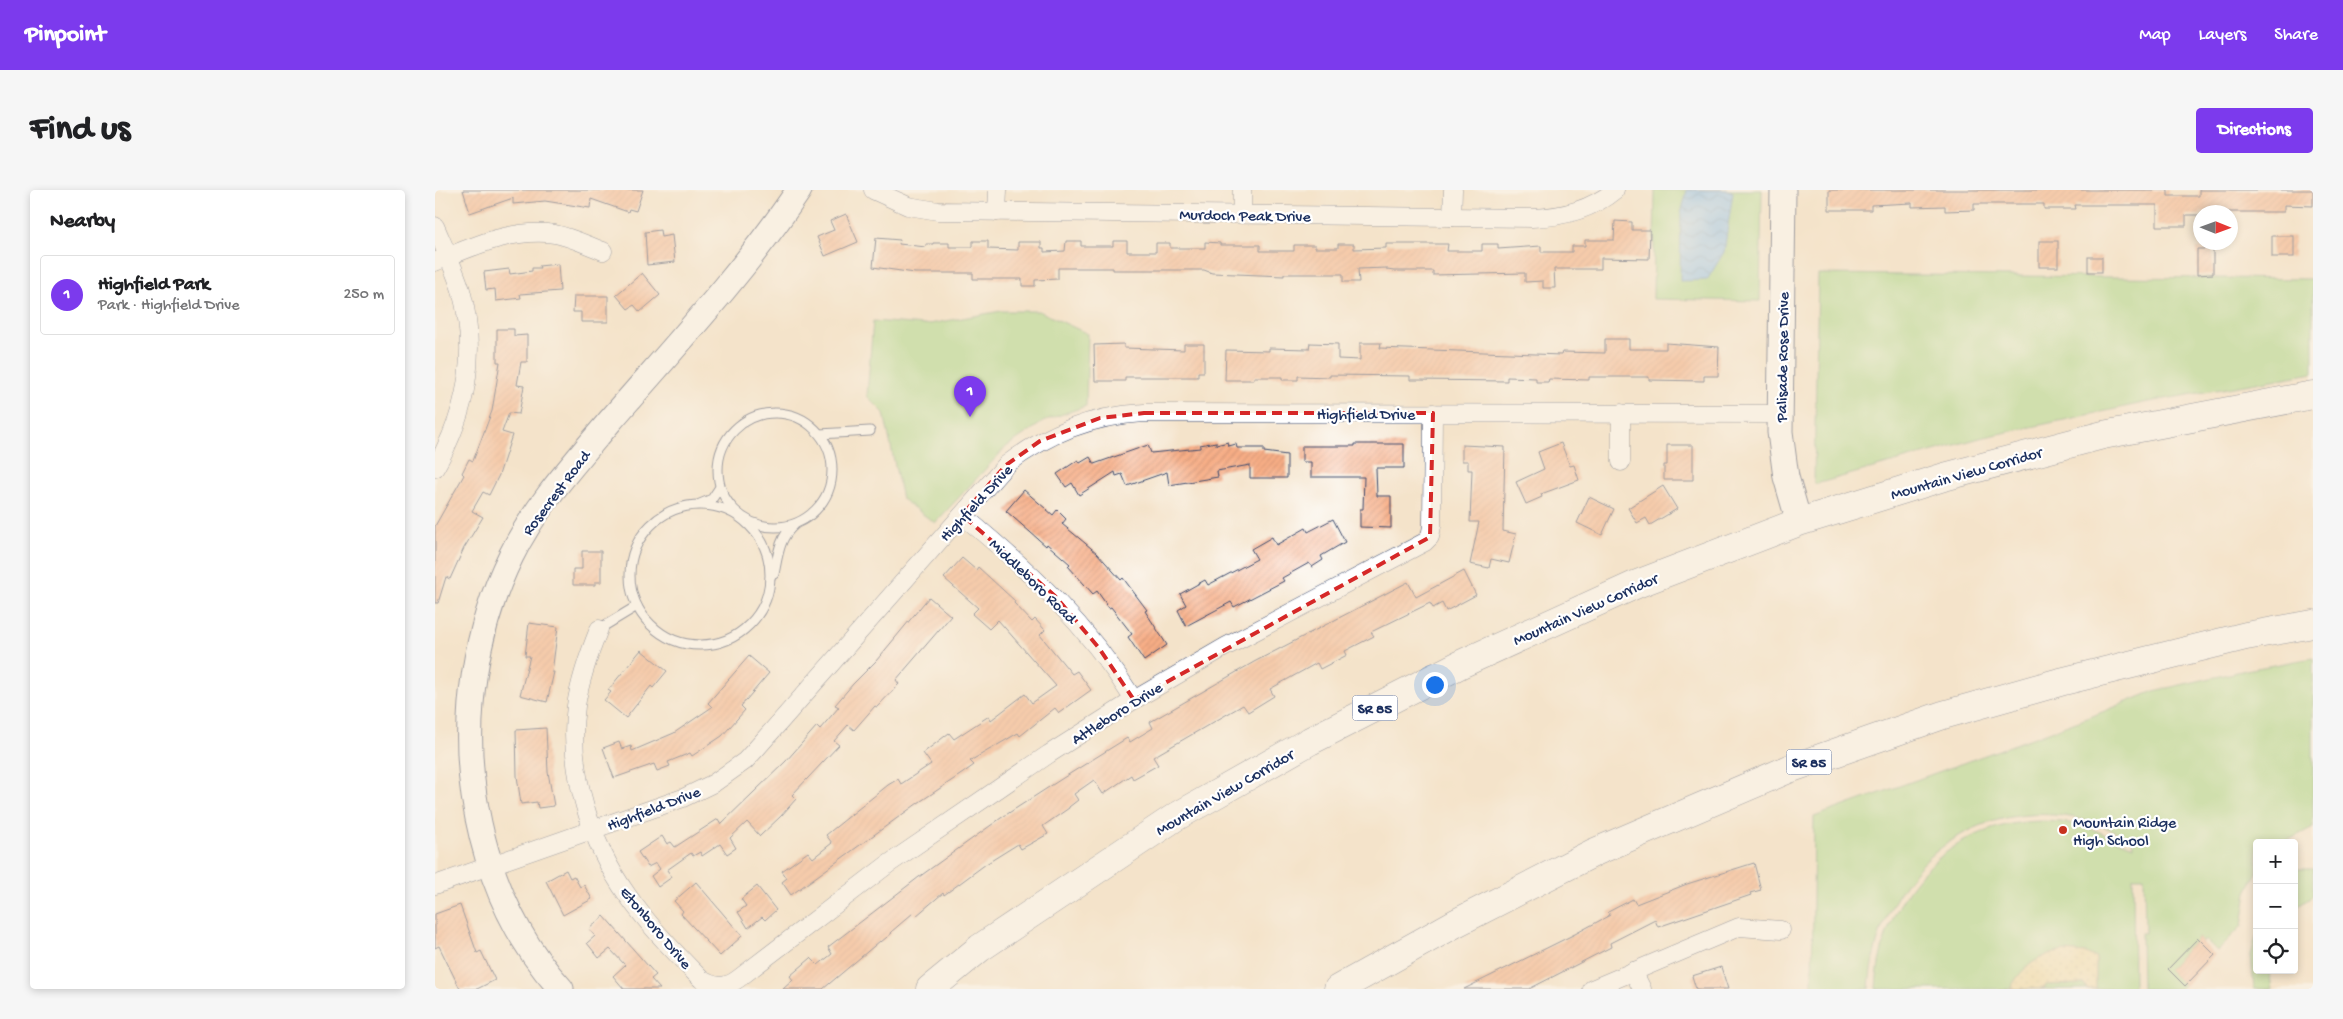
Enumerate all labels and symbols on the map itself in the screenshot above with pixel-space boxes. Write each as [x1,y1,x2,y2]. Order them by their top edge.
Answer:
north arrow [2193,205,2238,250]
street label: Murdoch Peak Drive [1179,207,1312,228]
street label: Palisade Rose Drive [1774,291,1795,423]
pin: 1 [954,376,986,417]
street label: Highfield Drive [1317,407,1416,426]
street label: Mountain View Corridor [1889,444,2046,506]
street label: Rosecrest Road [520,447,597,540]
street label: Highfield Drive [937,461,1019,547]
street label: Middleboro Road [984,536,1081,630]
street label: Mountain View Corridor [1511,570,1663,652]
your location [1422,672,1448,698]
street label: Attleboro Drive [1069,679,1167,750]
road number: SR 85 [1353,696,1397,720]
street label: Mountain View Corridor [1153,746,1300,841]
road number: SR 85 [1787,750,1831,774]
street label: Highfield Drive [605,783,704,837]
place label: Mountain Ridge High School [2073,815,2177,852]
marker: Mountain Ridge High School [2057,824,2069,836]
street label: Etonboro Drive [614,884,695,975]

